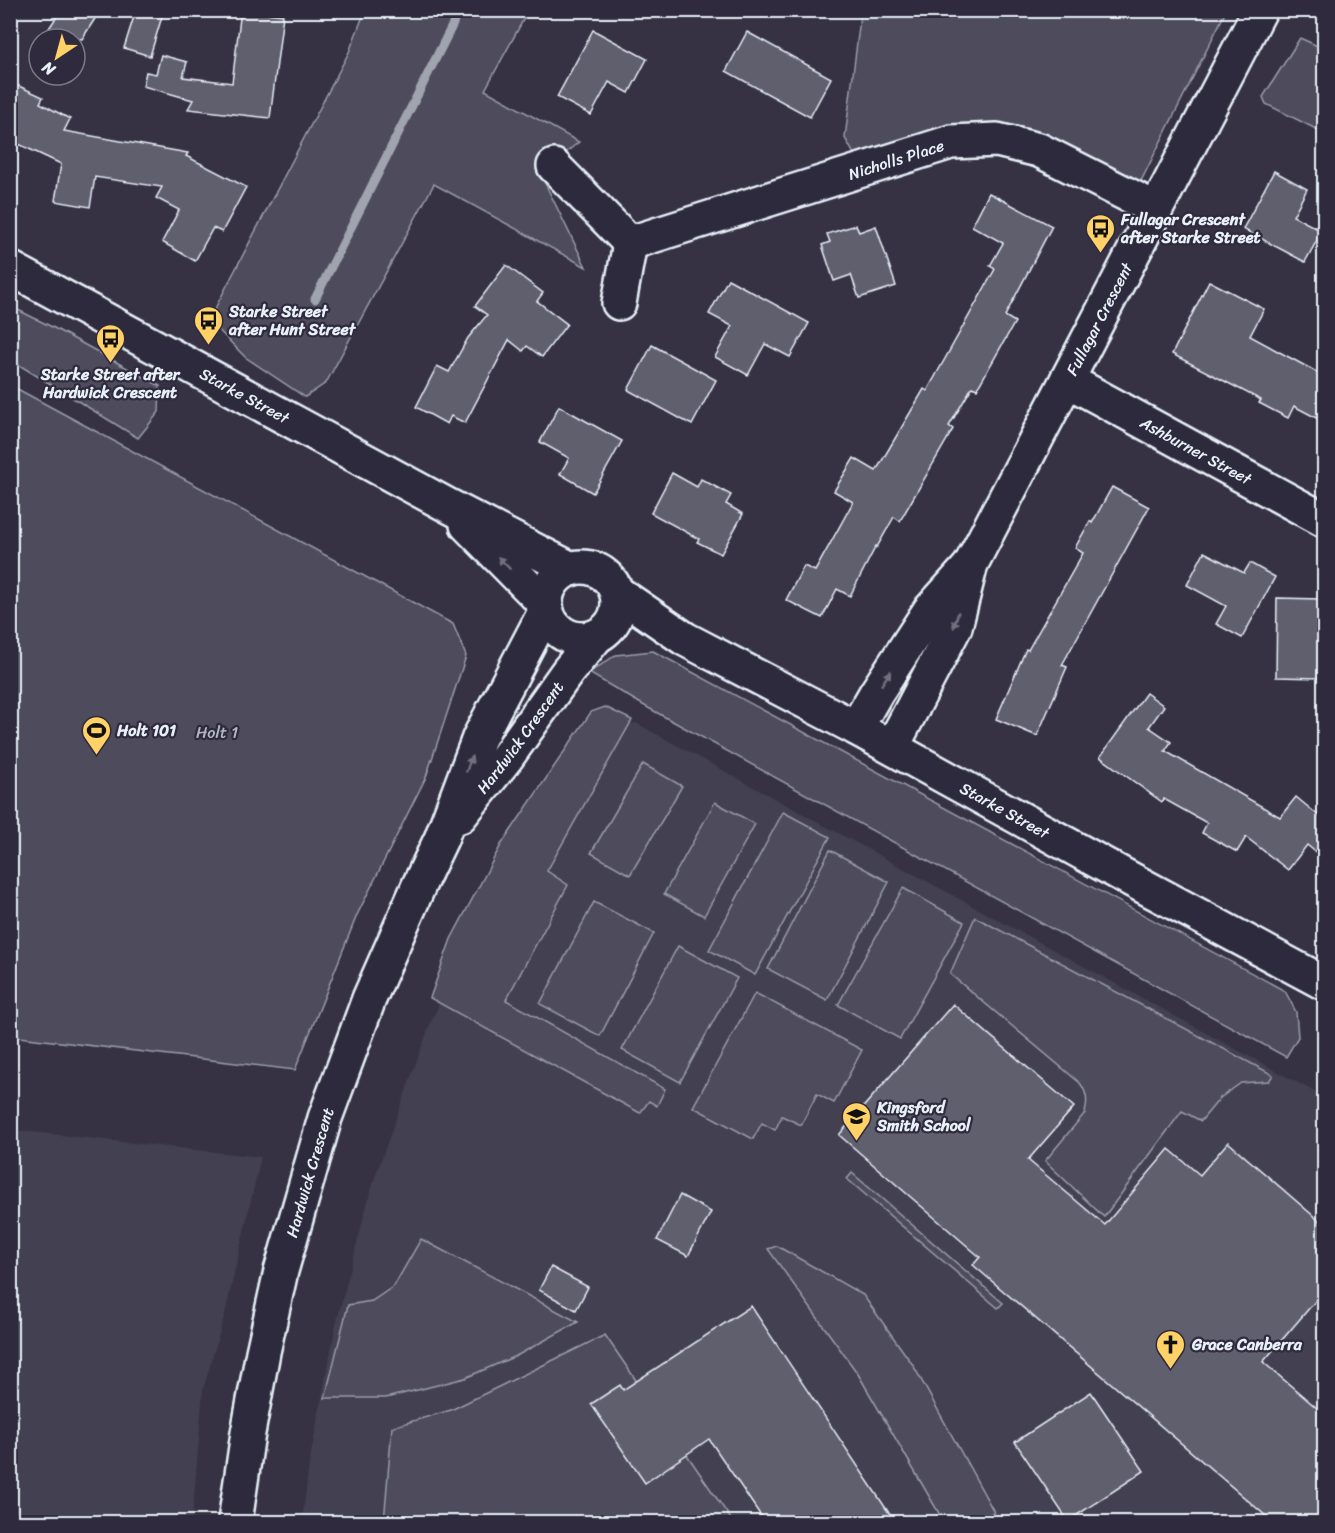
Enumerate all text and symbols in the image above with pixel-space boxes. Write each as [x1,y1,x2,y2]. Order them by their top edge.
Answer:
north arrow [27,27,87,87]
text: N [35,53,62,84]
street label: Nicholls Place [844,131,948,189]
place label: Fullagar Crescent after Starke Street [1120,205,1261,252]
bus stop icon: Fullagar Crescent after Starke Street [1084,212,1116,254]
street label: Fullagar Crescent [1058,257,1141,381]
place label: Starke Street after Hunt Street [228,297,357,344]
bus stop icon: Starke Street after Hunt Street [192,304,224,346]
bus stop icon: Starke Street after Hardwick Crescent [94,322,126,364]
street label: Starke Street [194,359,295,432]
place label: Starke Street after Hardwick Crescent [40,360,181,407]
street label: Ashburner Street [1134,408,1258,493]
one-way arrow [497,556,511,570]
one-way arrow [951,611,960,629]
one-way arrow [881,670,892,686]
street label: Hardwick Crescent [469,675,572,800]
sports icon: Holt 101 [80,714,112,756]
place label: Holt 101 [116,716,176,745]
park label: Holt 1 [196,718,238,747]
one-way arrow [465,755,475,773]
street label: Starke Street [954,774,1055,847]
place label: Kingsford Smith School [876,1093,972,1140]
school or university icon: Kingsford Smith School [840,1100,872,1142]
street label: Hardwick Crescent [277,1103,343,1241]
church icon: Grace Canberra [1155,1328,1187,1370]
place label: Grace Canberra [1191,1330,1303,1359]

